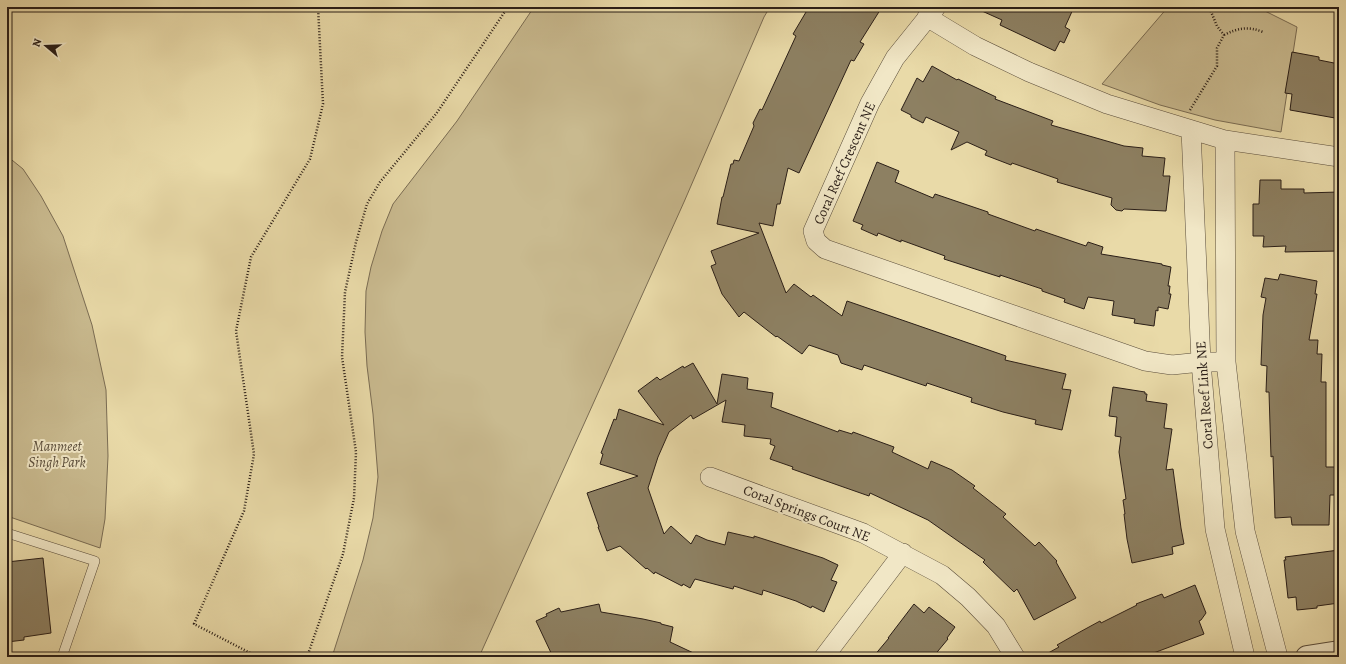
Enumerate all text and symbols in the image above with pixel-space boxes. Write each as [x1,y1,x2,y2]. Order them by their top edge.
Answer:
north arrow [26,26,66,66]
text: N [29,37,45,49]
street label: Coral Reef Crescent NE [809,99,880,228]
street label: Coral Reef Link NE [1191,340,1218,450]
park label: Manmeet Singh Park [28,437,86,472]
street label: Coral Springs Court NE [741,480,873,546]

